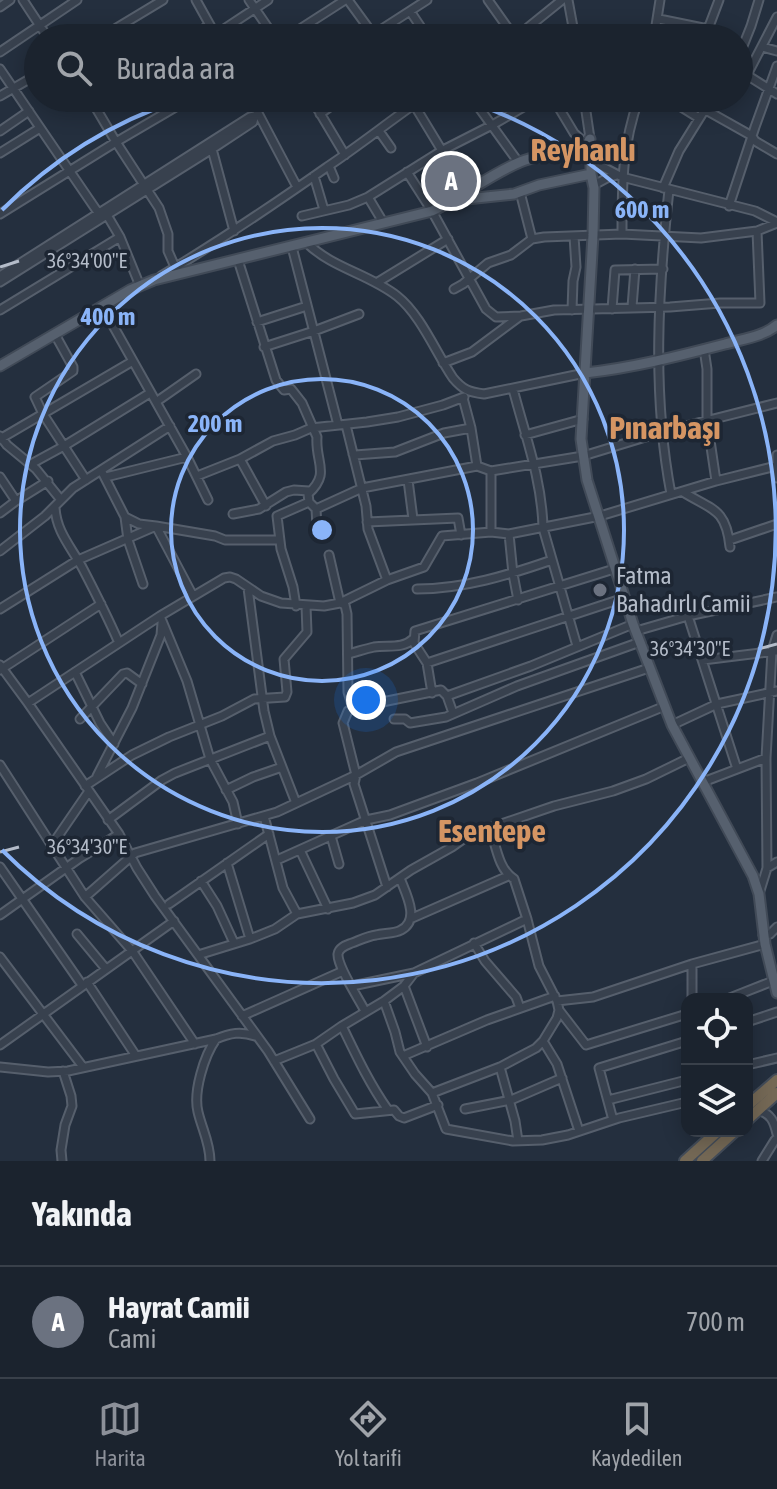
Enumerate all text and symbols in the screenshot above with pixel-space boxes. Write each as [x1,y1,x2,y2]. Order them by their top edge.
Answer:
search box [24,24,753,112]
icon: search [52,46,96,90]
text: Burada ara [116,51,235,85]
district label: Reyhanlı [530,131,636,168]
pin: A [425,151,477,211]
text: 600 m [615,196,669,223]
text: 36°34'00"E [47,249,128,272]
text: 400 m [80,303,135,330]
district label: Pınarbaşı [609,409,721,446]
text: 200 m [188,410,242,437]
centre of rings [308,516,336,544]
place label: Fatma Bahadırlı Camii [616,562,751,617]
marker: Fatma Bahadırlı Camii [591,581,609,599]
text: 36°34'30"E [650,637,731,660]
your location [346,680,386,720]
district label: Esentepe [438,812,546,849]
text: 36°34'30"E [47,835,128,858]
map controls [681,993,753,1137]
button: locate [681,993,753,1065]
button: layers [681,1065,753,1137]
text: Yakında [32,1194,132,1233]
text: Hayrat Camii [108,1290,250,1324]
text: A [52,1307,64,1337]
text: 700 m [686,1307,745,1337]
text: Cami [108,1324,157,1354]
tab: Harita [95,1397,146,1471]
tab: Yol tarifi [335,1397,402,1471]
tab: Kaydedilen [591,1397,682,1471]

